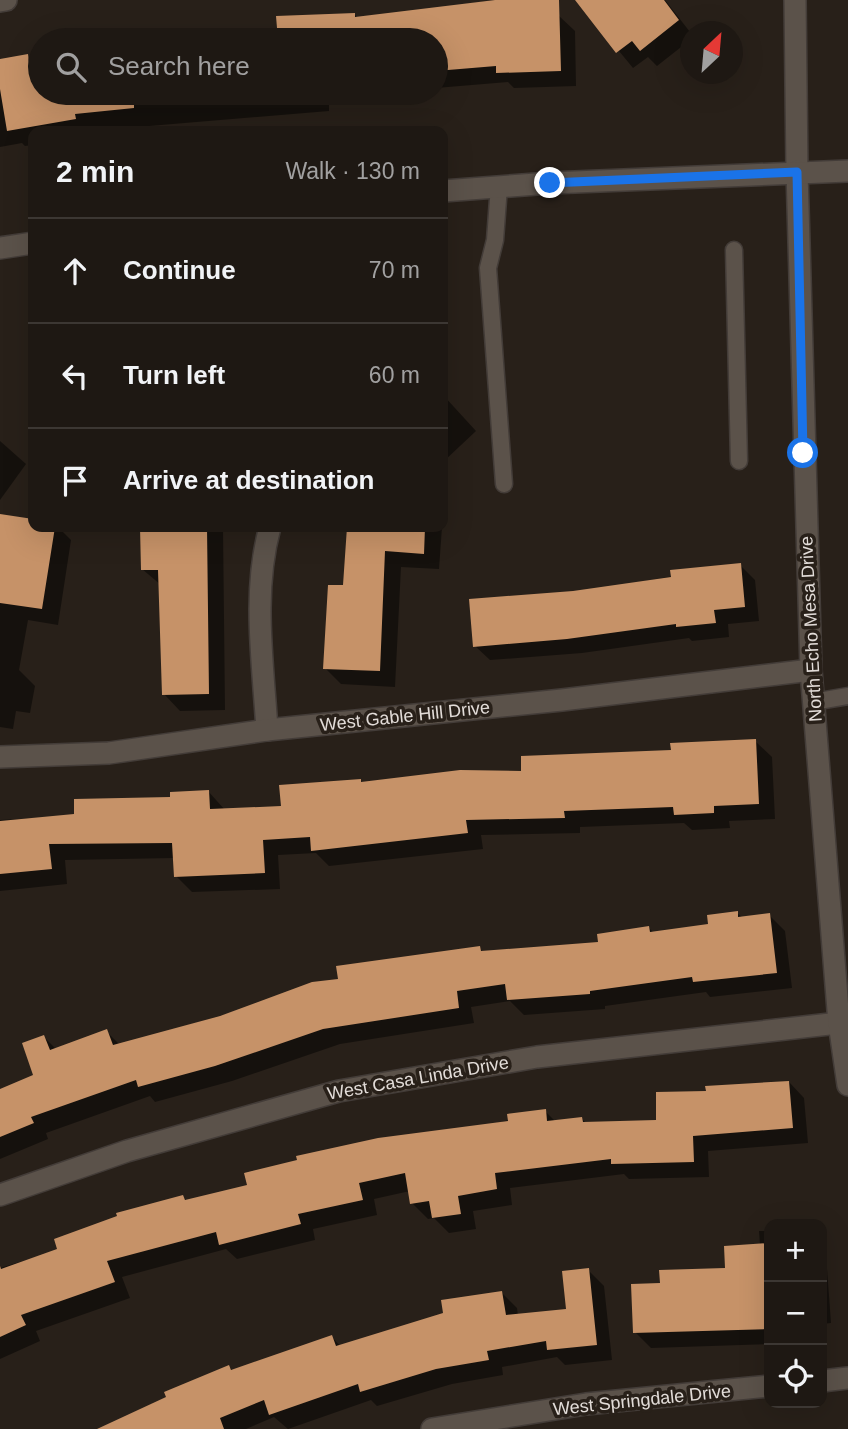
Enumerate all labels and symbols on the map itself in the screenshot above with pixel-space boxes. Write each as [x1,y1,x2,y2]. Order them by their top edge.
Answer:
north arrow [680,21,743,84]
route end [534,167,565,198]
route start [787,437,818,468]
street label: North Echo Mesa Drive [796,536,826,722]
street label: West Gable Hill Drive [319,697,491,735]
street label: West Casa Linda Drive [326,1052,510,1104]
street label: West Springdale Drive [552,1381,732,1419]

